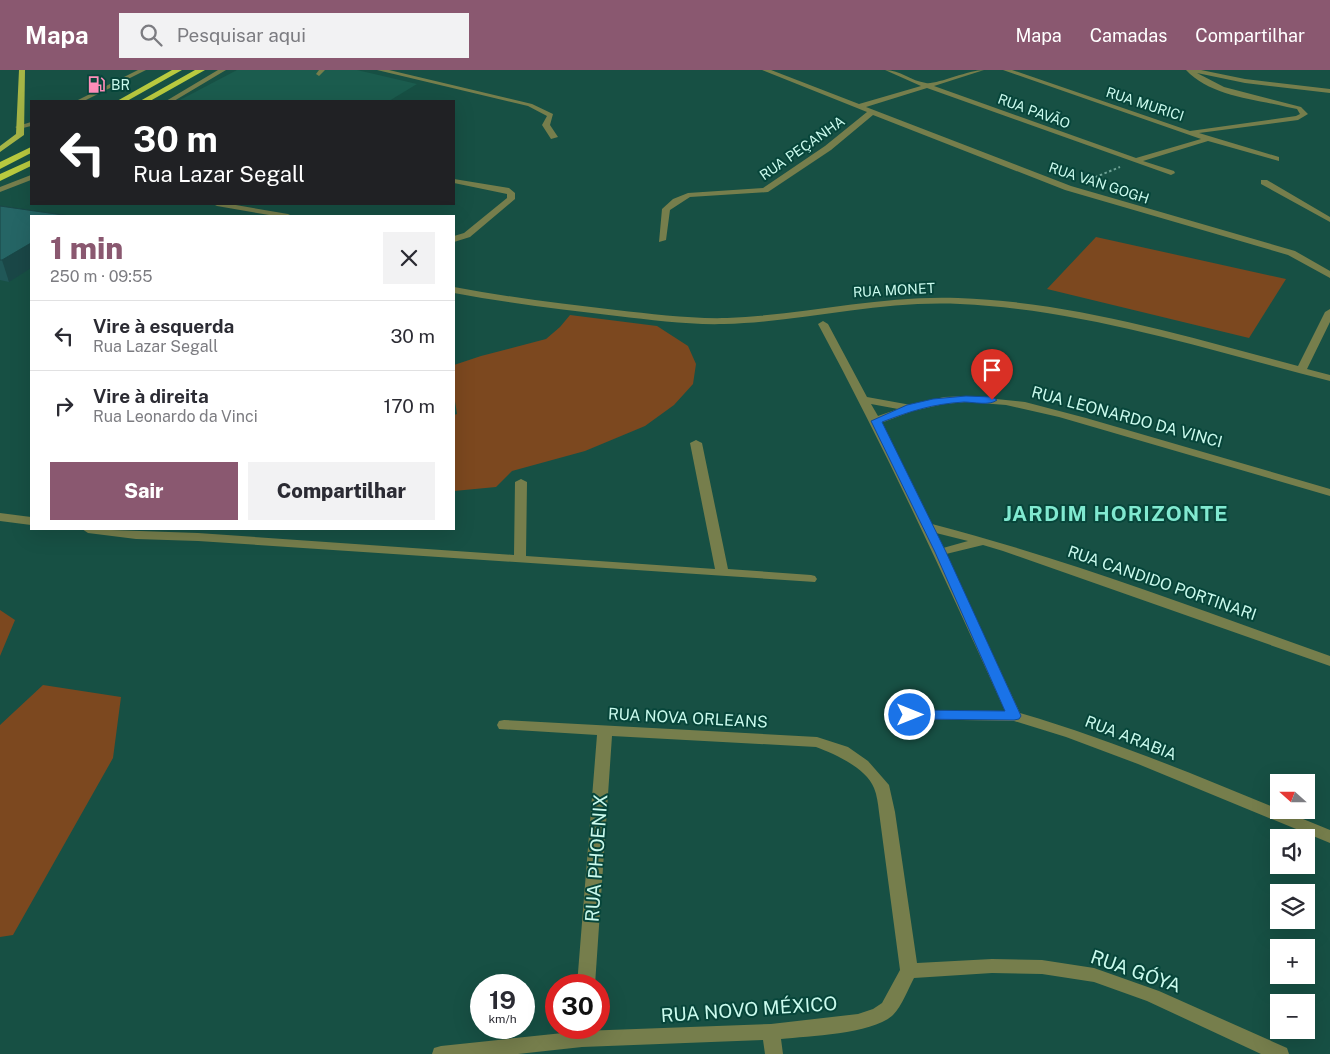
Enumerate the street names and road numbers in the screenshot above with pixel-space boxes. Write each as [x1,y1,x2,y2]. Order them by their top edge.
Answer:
street label: RUA MURICI [1104,84,1186,124]
street label: RUA PAVÃO [996,90,1073,131]
street label: RUA PEÇANHA [756,113,848,183]
street label: RUA VAN GOGH [1047,159,1151,207]
street label: RUA MONET [852,280,936,300]
street label: RUA LEONARDO DA VINCI [1030,382,1224,452]
street label: RUA CANDIDO PORTINARI [1065,542,1259,624]
street label: RUA NOVA ORLEANS [608,704,768,732]
street label: RUA ARABIA [1082,712,1180,764]
street label: RUA PHOENIX [581,793,611,923]
street label: RUA GÓYA [1088,945,1184,997]
street label: RUA NOVO MÉXICO [660,992,838,1026]

